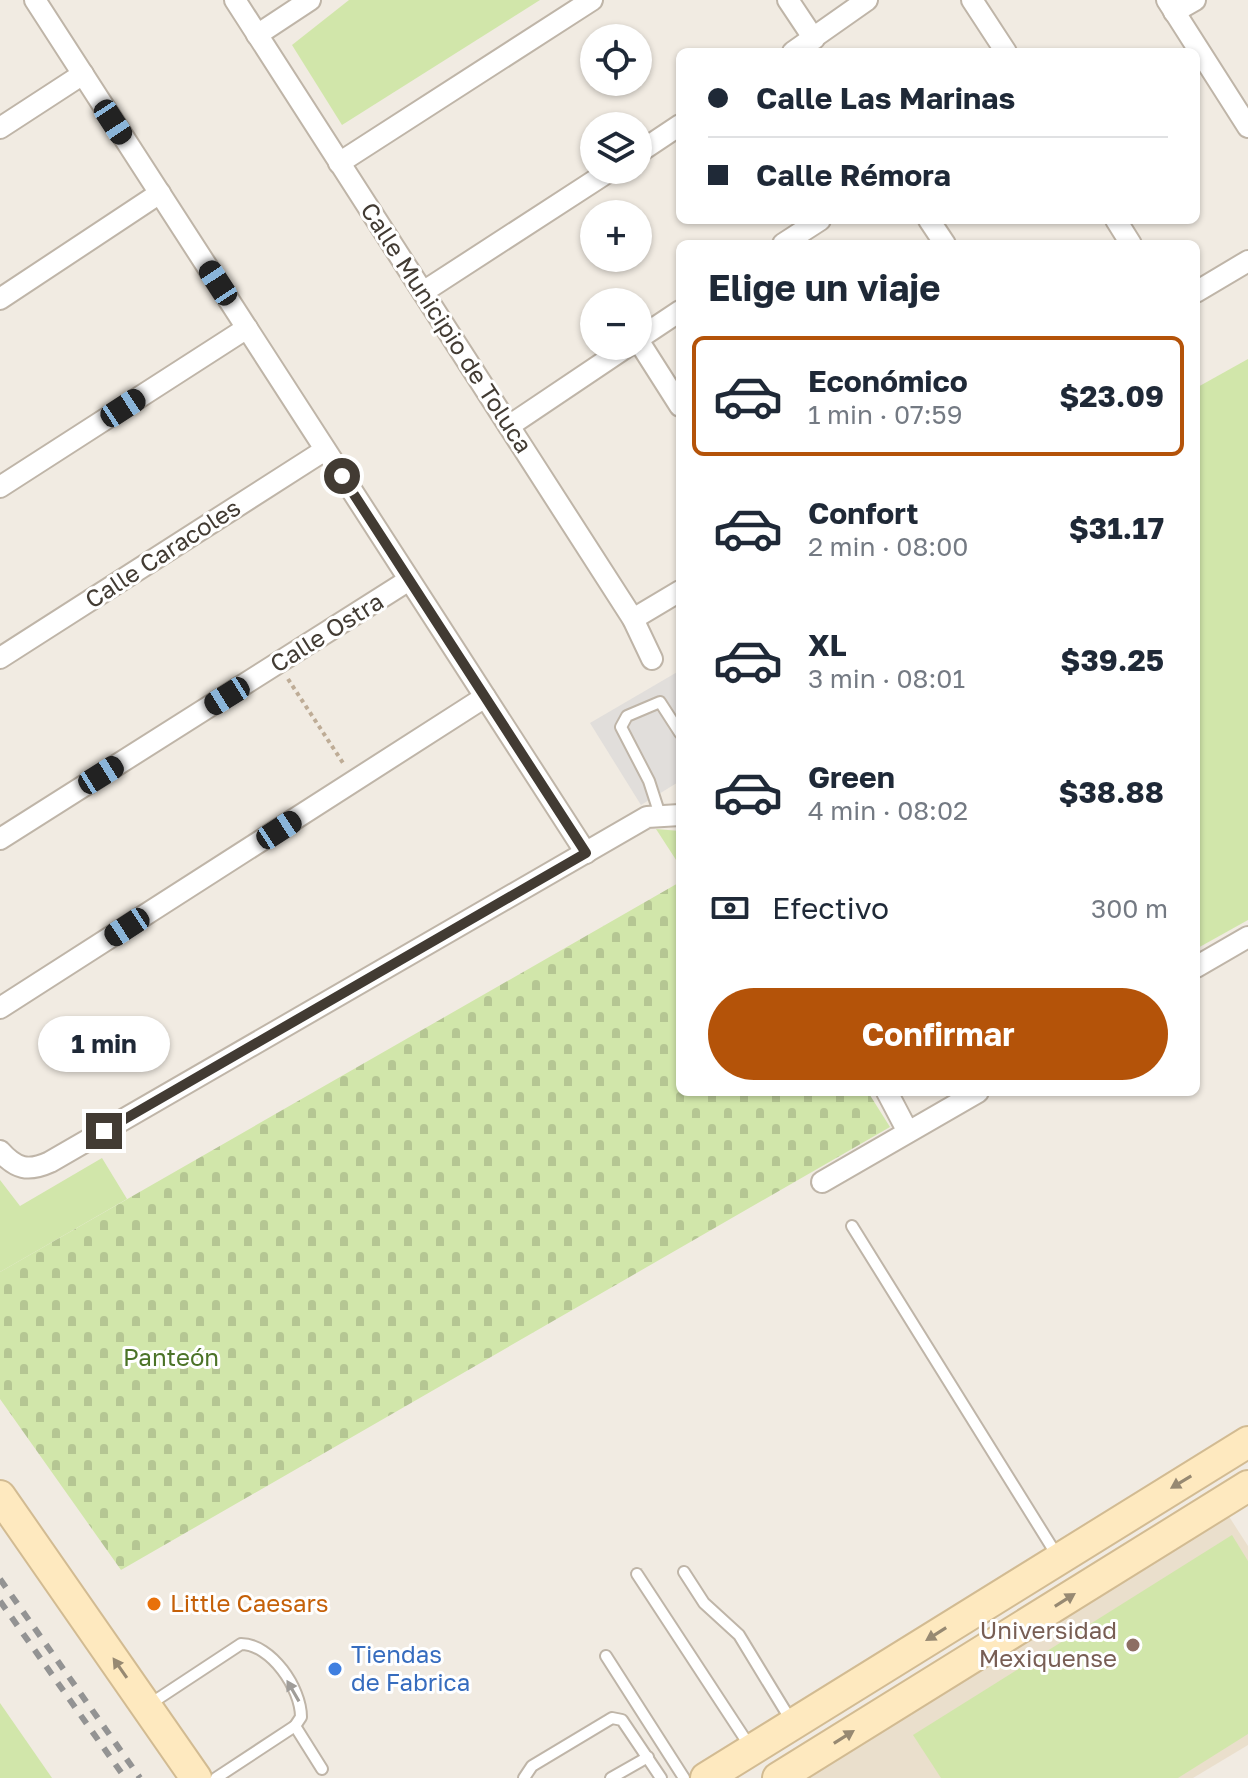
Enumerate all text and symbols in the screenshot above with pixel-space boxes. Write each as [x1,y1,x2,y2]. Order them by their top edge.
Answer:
map controls [580,24,652,360]
button: locate [580,24,652,96]
text: Calle Las Marinas [756,80,1015,116]
car [90,95,136,149]
button: layers [580,112,652,184]
text: Calle Rémora [756,157,951,193]
street label: Calle Municipio de Toluca [355,196,539,458]
button: + [580,200,652,272]
car [195,256,241,310]
text: Elige un viaje [708,266,940,309]
button: − [580,288,652,360]
icon: car [712,360,784,432]
text: Económico [808,363,968,399]
text: $23.09 [1059,378,1164,414]
car [96,385,150,431]
text: 1 min · 07:59 [808,399,962,430]
route start [324,458,360,494]
street label: Calle Caracoles [79,492,245,614]
icon: car [712,492,784,564]
text: Confort [808,495,919,531]
text: $31.17 [1069,510,1164,546]
text: 2 min · 08:00 [808,531,968,562]
street label: Calle Ostra [264,586,388,678]
icon: car [712,624,784,696]
text: XL [808,627,847,663]
text: $39.25 [1060,642,1164,678]
text: 3 min · 08:01 [808,663,965,694]
car [200,673,254,719]
car [74,752,128,798]
icon: car [712,756,784,828]
text: Green [808,759,895,795]
text: $38.88 [1058,774,1164,810]
text: 4 min · 08:02 [808,795,968,826]
car [252,807,306,853]
icon: cash [708,886,752,930]
text: Efectivo [772,890,889,926]
text: 300 m [1091,893,1168,924]
car [100,904,154,950]
button: Confirmar [708,988,1168,1080]
callout: 1 min [38,1015,170,1071]
text: 1 min [71,1028,137,1059]
route end [86,1113,122,1149]
park label: Panteón [123,1342,219,1371]
one-way arrow [1170,1475,1192,1489]
place label: Little Caesars [170,1588,329,1617]
one-way arrow [1054,1593,1076,1607]
marker: Little Caesars [145,1595,163,1613]
place label: Universidad Mexiquense [979,1615,1117,1672]
one-way arrow [925,1626,947,1640]
marker: Universidad Mexiquense [1124,1636,1142,1654]
place label: Tiendas de Fabrica [351,1639,470,1696]
one-way arrow [113,1657,128,1678]
marker: Tiendas de Fabrica [326,1660,344,1678]
one-way arrow [286,1680,300,1702]
one-way arrow [834,1729,855,1744]

